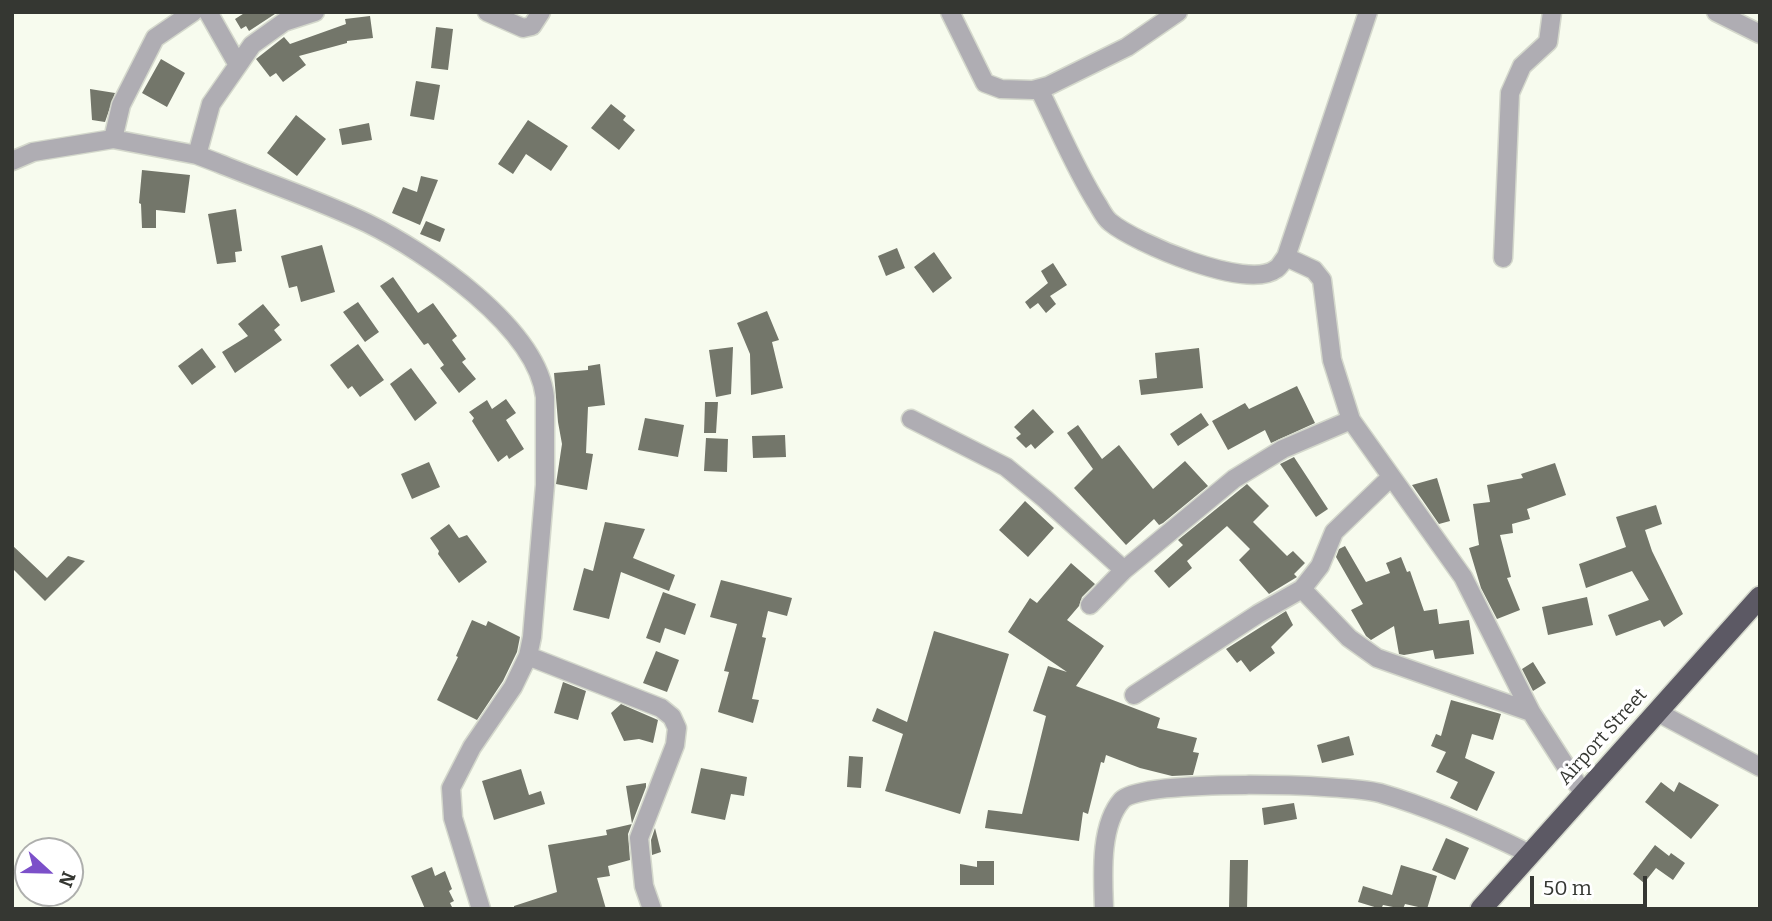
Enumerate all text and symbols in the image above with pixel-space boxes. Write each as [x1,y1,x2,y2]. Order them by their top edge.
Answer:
street label: Airport Street [1554,684,1652,790]
north arrow [14,837,84,907]
scale bar [1534,862,1651,906]
text: N [54,868,80,890]
text: 50 m [1543,875,1592,901]

